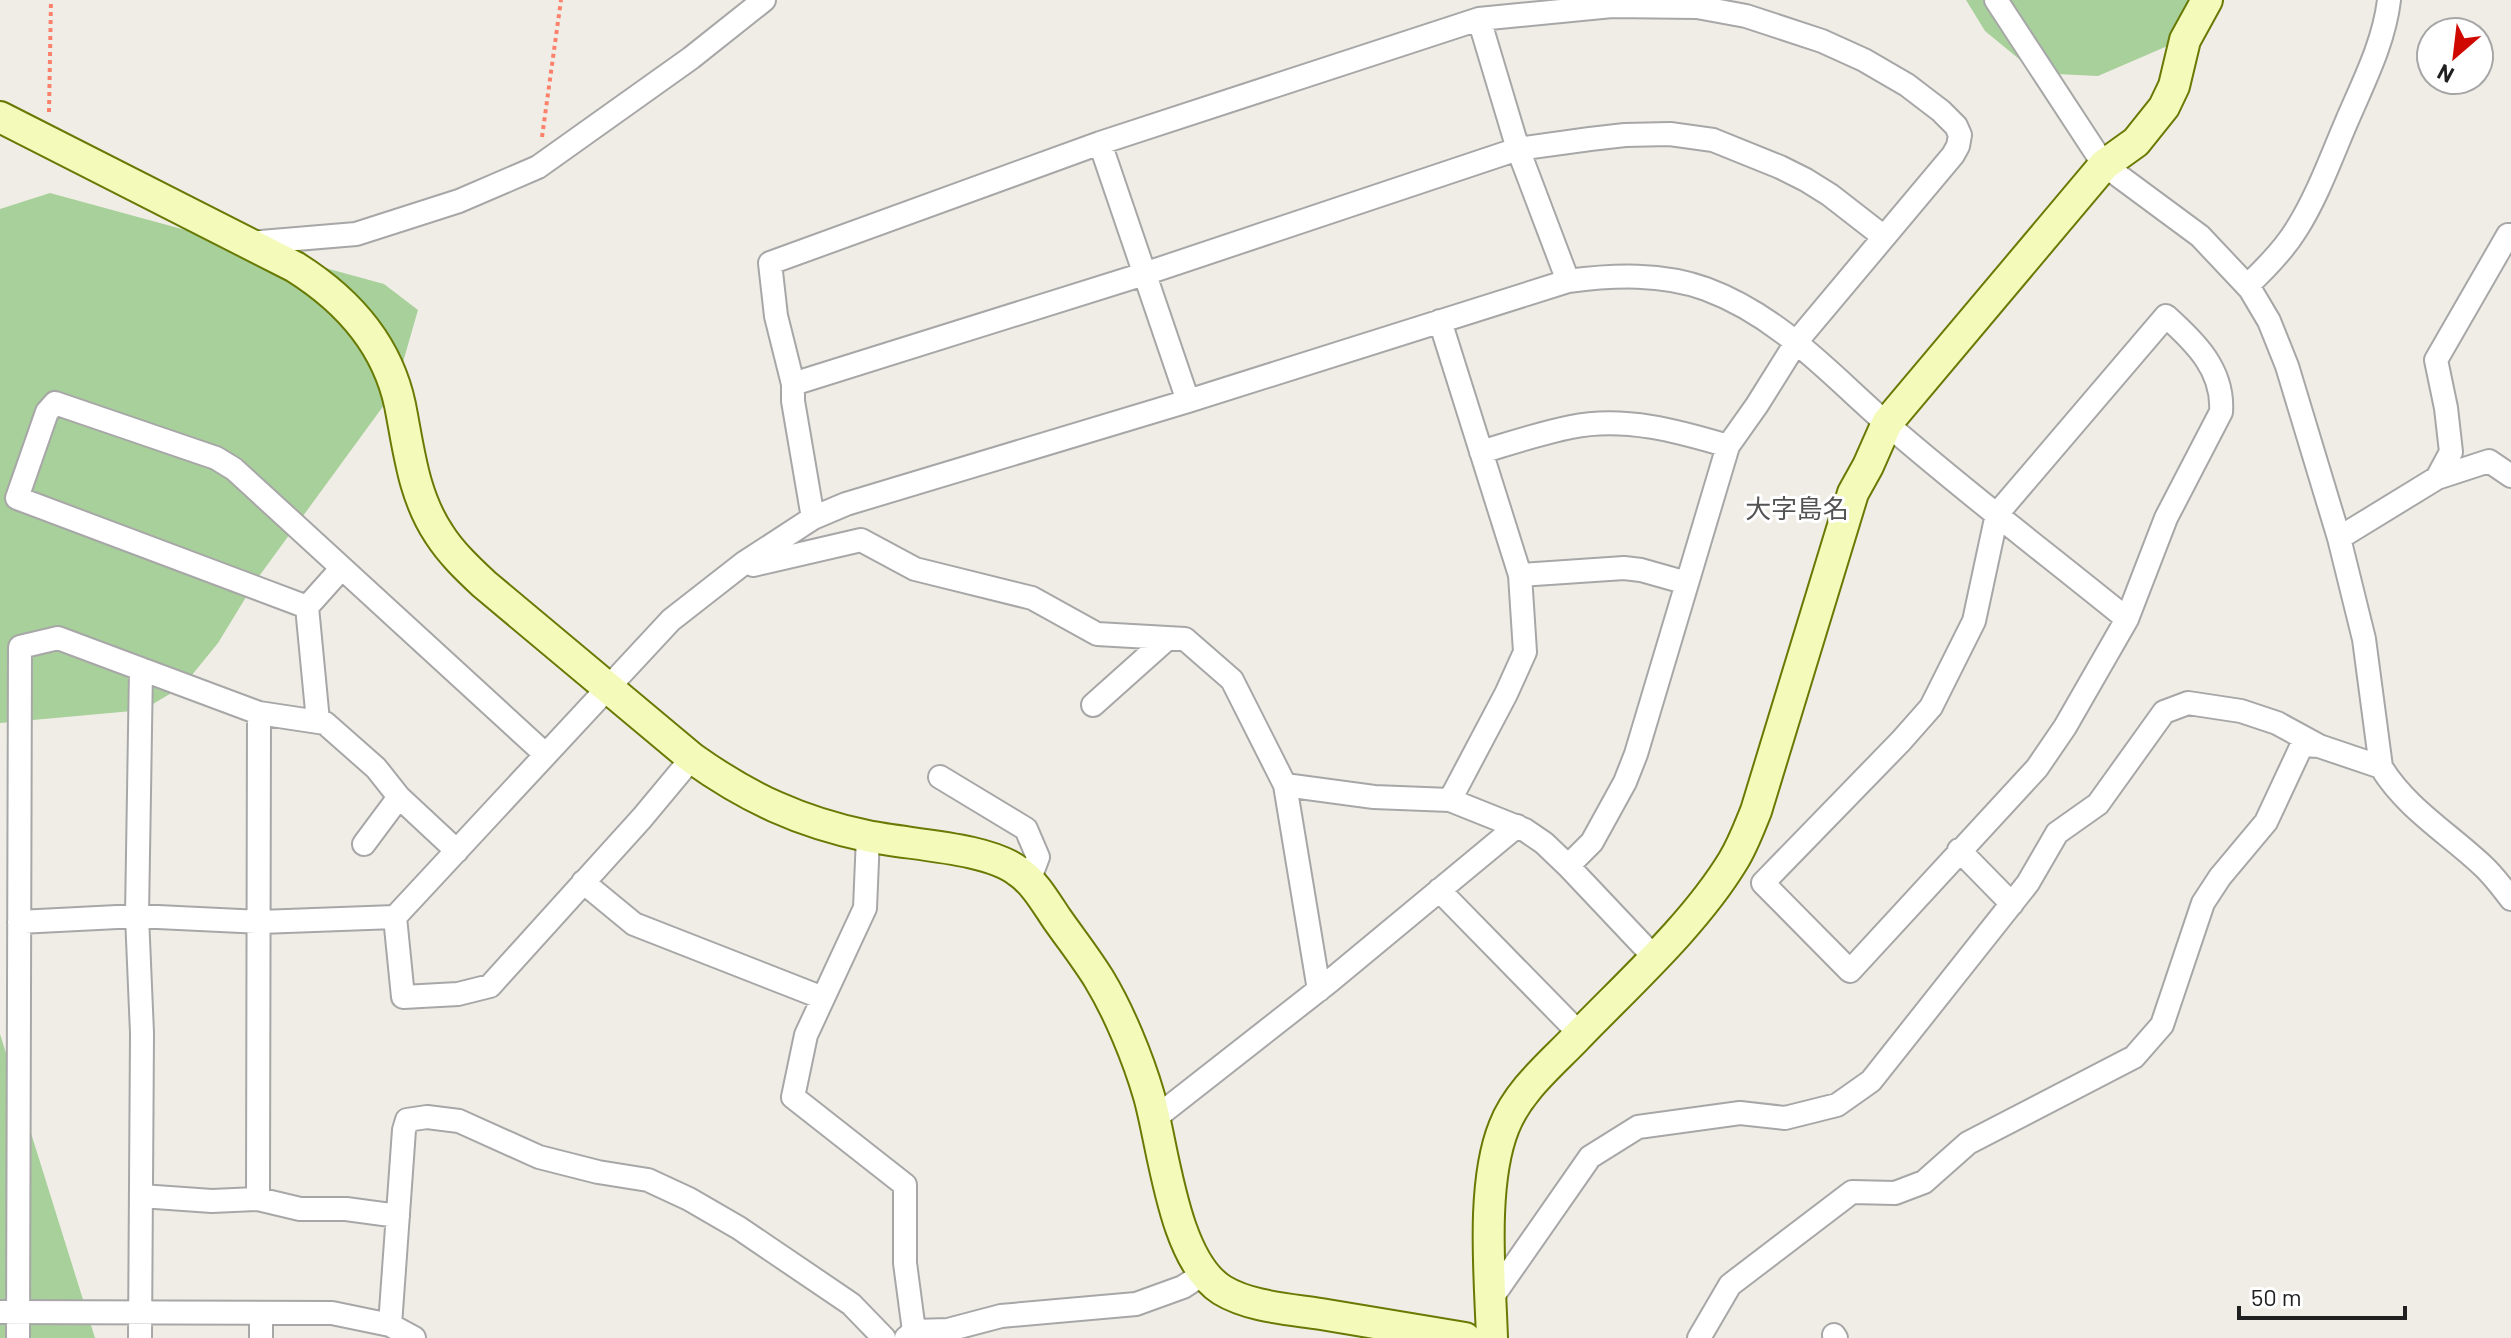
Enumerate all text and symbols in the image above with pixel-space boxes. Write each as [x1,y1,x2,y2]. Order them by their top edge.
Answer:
north arrow [2415,16,2495,96]
text: N [2433,60,2458,89]
district label: 大字島名 [1745,492,1849,523]
scale bar [2239,1270,2405,1320]
text: 50 m [2251,1282,2302,1311]

